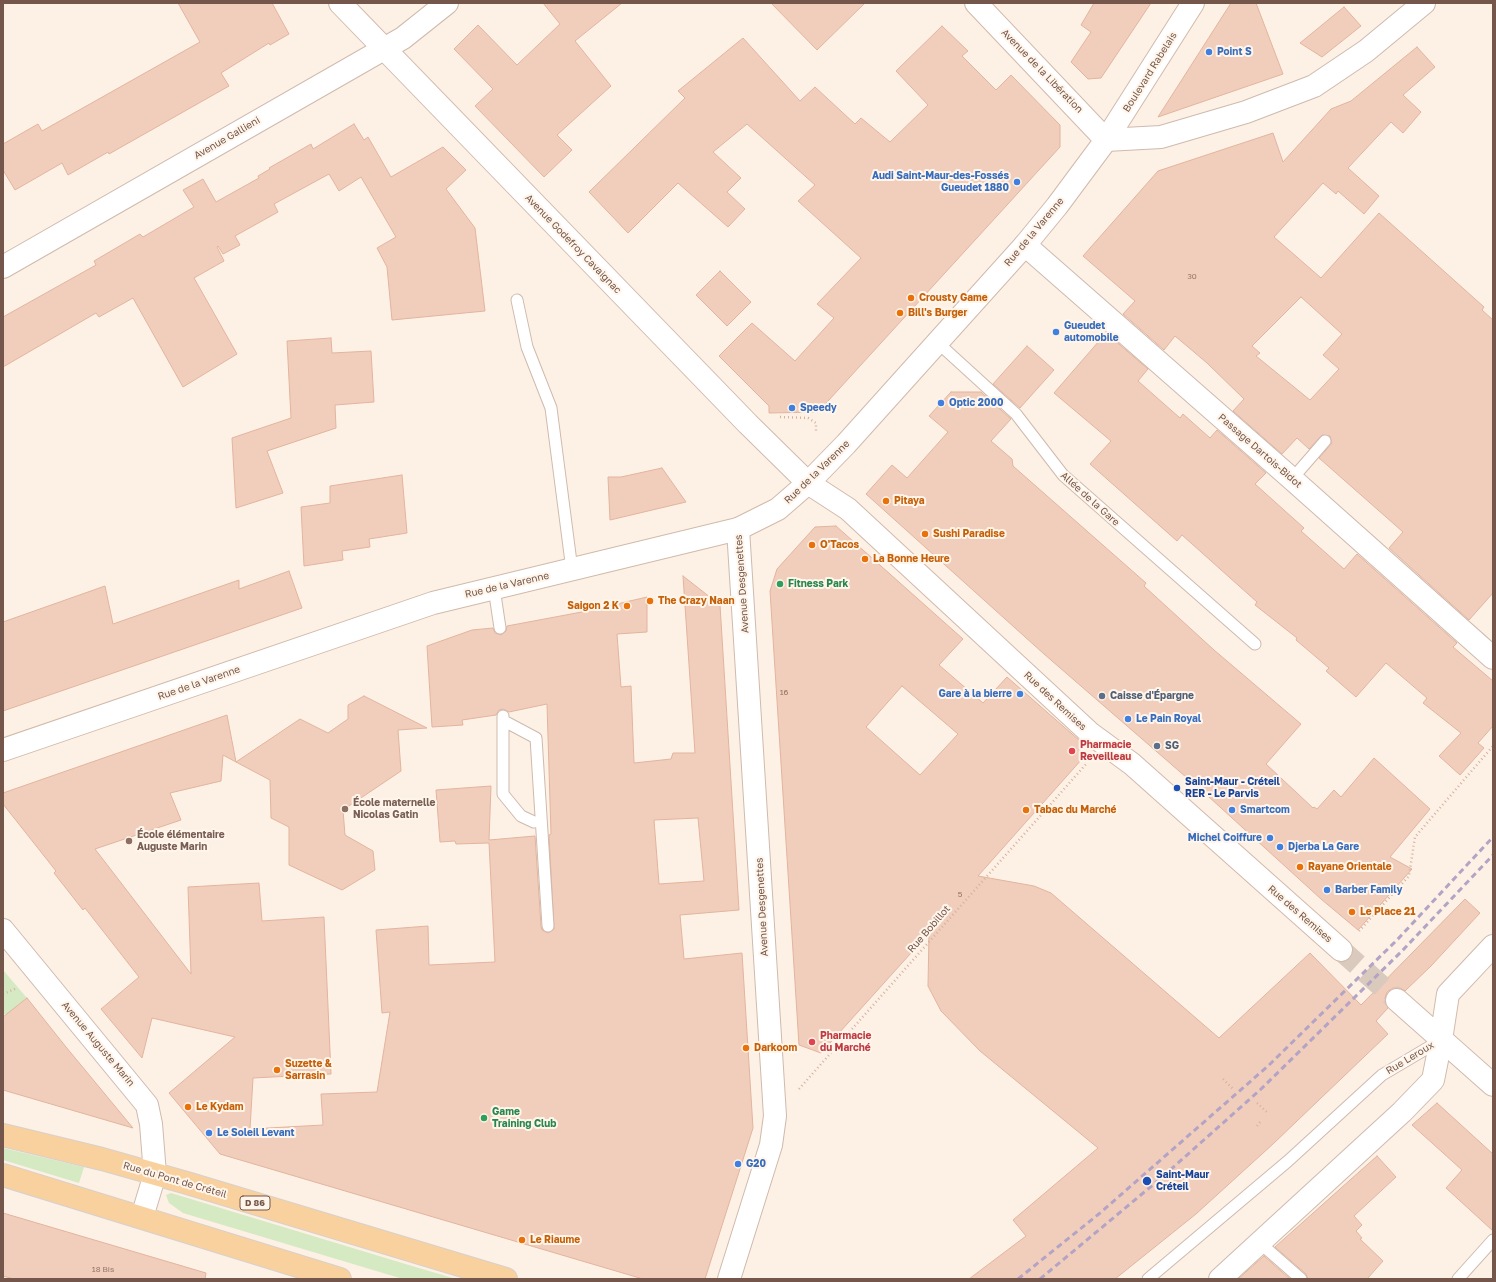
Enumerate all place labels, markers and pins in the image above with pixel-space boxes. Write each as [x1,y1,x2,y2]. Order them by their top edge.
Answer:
place label: Point S [1217,46,1252,58]
marker: Point S [1204,47,1214,57]
place label: Audi Saint-Maur-des-Fossés Gueudet 1880 [872,170,1009,194]
marker: Audi Saint-Maur-des-Fossés Gueudet 1880 [1012,177,1022,187]
place label: Crousty Game [919,292,988,304]
marker: Crousty Game [906,293,916,303]
place label: Bill's Burger [908,307,967,319]
marker: Bill's Burger [895,308,905,318]
place label: Gueudet automobile [1064,320,1119,344]
marker: Gueudet automobile [1051,327,1061,337]
place label: Optic 2000 [949,397,1003,409]
marker: Optic 2000 [936,398,946,408]
place label: Speedy [800,402,837,414]
marker: Speedy [787,403,797,413]
place label: Pitaya [894,495,925,507]
marker: Pitaya [881,496,891,506]
place label: Sushi Paradise [933,528,1005,540]
marker: Sushi Paradise [920,529,930,539]
place label: O'Tacos [820,539,859,551]
marker: O'Tacos [807,540,817,550]
place label: La Bonne Heure [873,553,950,565]
marker: La Bonne Heure [860,554,870,564]
place label: Fitness Park [788,578,848,590]
marker: Fitness Park [775,579,785,589]
place label: The Crazy Naan [658,595,735,607]
marker: The Crazy Naan [645,596,655,606]
place label: Saigon 2 K [567,600,619,612]
marker: Saigon 2 K [622,601,632,611]
place label: Gare à la bierre [938,688,1012,700]
marker: Gare à la bierre [1015,689,1025,699]
place label: Caisse d'Épargne [1110,690,1194,702]
marker: Caisse d'Épargne [1097,691,1107,701]
place label: Le Pain Royal [1136,713,1201,725]
marker: Le Pain Royal [1123,714,1133,724]
place label: Pharmacie Reveilleau [1080,739,1131,762]
place label: SG [1165,740,1179,752]
marker: SG [1152,741,1162,751]
marker: Pharmacie Reveilleau [1067,746,1077,756]
place label: Saint-Maur - Créteil RER - Le Parvis [1185,776,1280,800]
marker: Saint-Maur - Créteil RER - Le Parvis [1172,783,1182,793]
place label: École maternelle Nicolas Gatin [353,797,435,820]
marker: École maternelle Nicolas Gatin [340,804,350,814]
place label: Tabac du Marché [1034,804,1116,816]
place label: Smartcom [1240,804,1290,816]
marker: Tabac du Marché [1021,805,1031,815]
marker: Smartcom [1227,805,1237,815]
place label: École élémentaire Auguste Marin [137,829,225,852]
place label: Michel Coiffure [1188,832,1262,844]
marker: Michel Coiffure [1265,833,1275,843]
marker: École élémentaire Auguste Marin [124,836,134,846]
place label: Djerba La Gare [1288,841,1359,853]
marker: Djerba La Gare [1275,842,1285,852]
place label: Rayane Orientale [1308,861,1392,873]
marker: Rayane Orientale [1295,862,1305,872]
place label: Barber Family [1335,884,1402,896]
marker: Barber Family [1322,885,1332,895]
place label: Le Place 21 [1360,906,1415,918]
marker: Le Place 21 [1347,907,1357,917]
place label: Pharmacie du Marché [820,1030,871,1054]
marker: Pharmacie du Marché [807,1037,817,1047]
place label: Darkoom [754,1042,797,1054]
marker: Darkoom [741,1043,751,1053]
place label: Suzette & Sarrasin [285,1058,332,1082]
marker: Suzette & Sarrasin [272,1065,282,1075]
place label: Le Kydam [196,1101,244,1113]
marker: Le Kydam [183,1102,193,1112]
place label: Game Training Club [492,1106,556,1130]
marker: Game Training Club [479,1113,489,1123]
place label: Le Soleil Levant [217,1127,294,1139]
marker: Le Soleil Levant [204,1128,214,1138]
place label: G20 [746,1158,766,1170]
marker: G20 [733,1159,743,1169]
place label: Saint-Maur Créteil [1156,1169,1209,1192]
marker: Saint-Maur Créteil [1141,1175,1153,1187]
place label: Le Riaume [530,1234,580,1246]
marker: Le Riaume [517,1235,527,1245]

